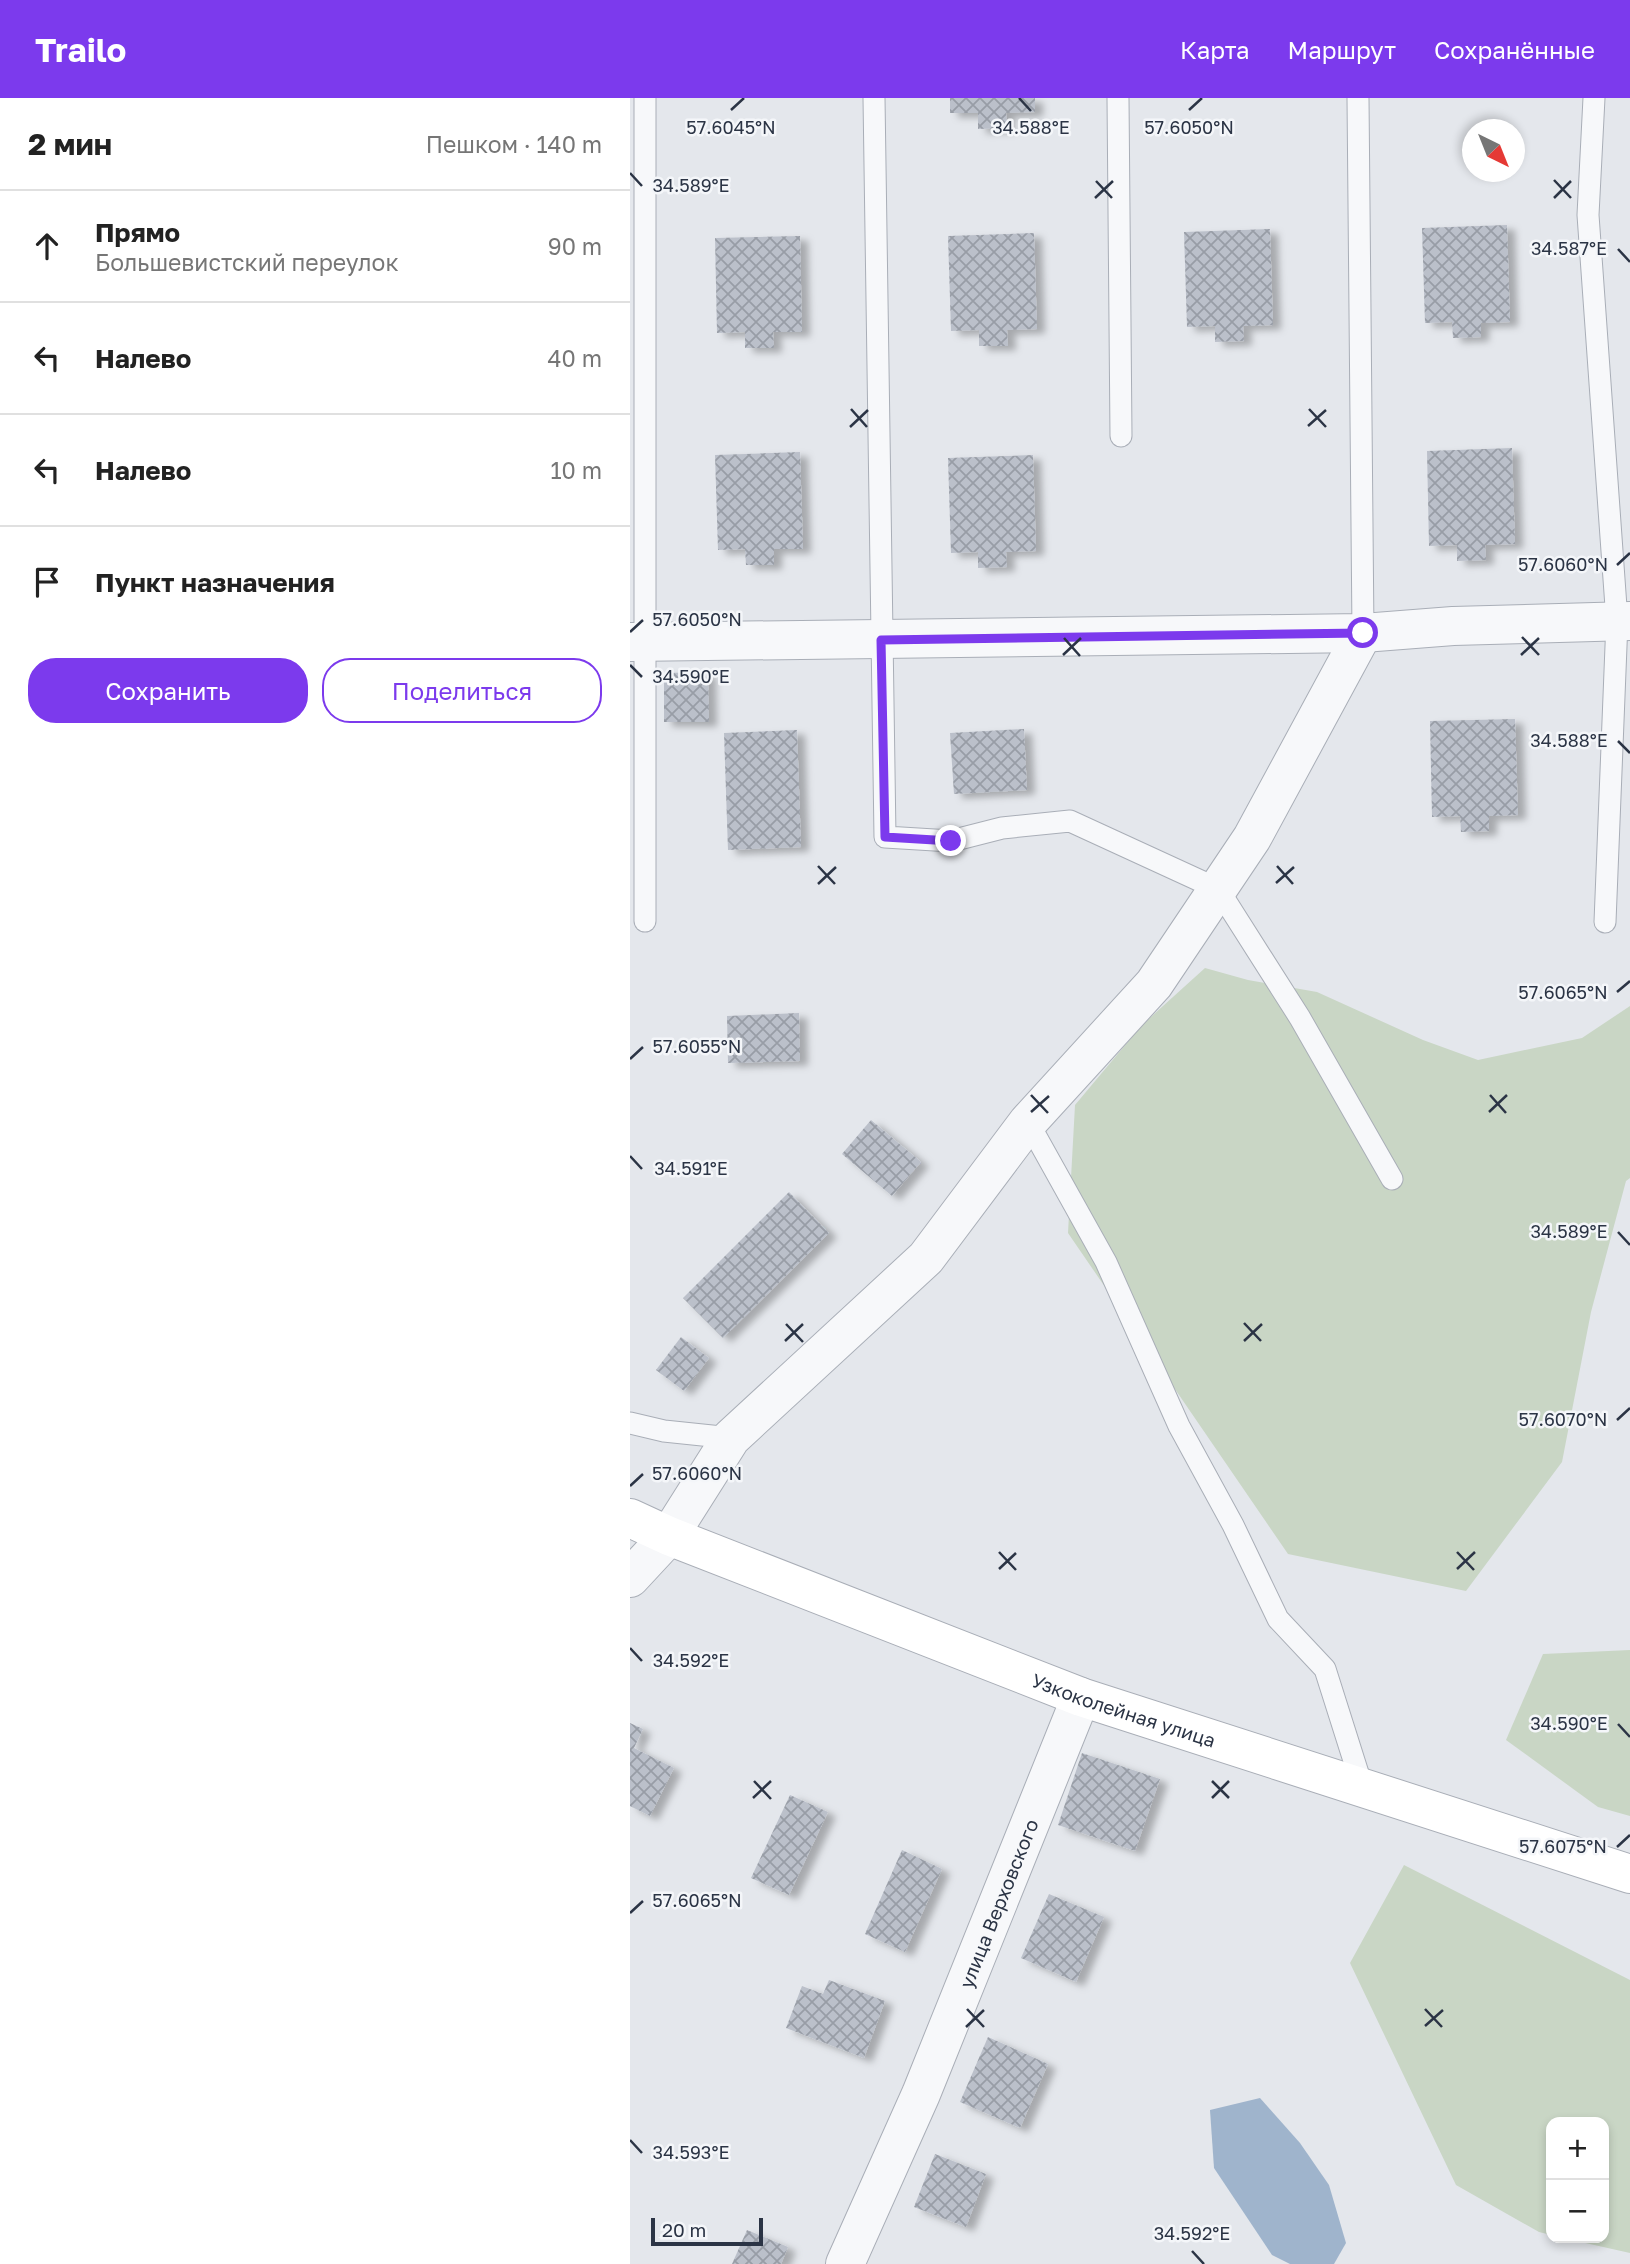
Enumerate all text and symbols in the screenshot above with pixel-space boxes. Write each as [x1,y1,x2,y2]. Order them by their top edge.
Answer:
text: Trailo [35,30,126,69]
text: Карта [1180,35,1250,64]
text: Маршрут [1288,35,1396,64]
text: Сохранённые [1434,35,1595,64]
text: 57.6045°N [686,116,776,138]
text: 34.588°E [992,116,1070,138]
text: 57.6050°N [1144,116,1234,138]
north arrow [1462,119,1525,182]
text: 2 мин [28,126,112,162]
text: Пешком · 140 m [426,130,602,158]
text: 34.589°E [652,174,730,196]
text: Прямо [95,217,180,248]
icon: ahead [28,227,66,265]
text: 90 m [548,232,602,260]
text: 34.587°E [1531,237,1607,259]
text: Большевистский переулок [95,248,399,276]
icon: left [28,339,66,377]
text: Налево [95,343,191,374]
text: 40 m [548,344,602,372]
icon: left [28,451,66,489]
text: Налево [95,455,191,486]
text: 10 m [550,456,602,484]
text: 57.6060°N [1518,553,1608,575]
icon: arrive [28,563,66,601]
text: Пункт назначения [95,567,335,598]
text: 57.6050°N [652,608,742,630]
route start [1347,617,1378,648]
button: Сохранить [28,658,308,723]
button: Поделиться [322,658,602,723]
text: 34.590°E [652,665,730,687]
text: 34.588°E [1530,729,1608,751]
route end [935,825,966,856]
text: 57.6065°N [1518,981,1608,1003]
text: 57.6055°N [652,1035,742,1057]
text: 34.591°E [654,1157,728,1179]
text: 34.589°E [1530,1220,1608,1242]
text: 57.6070°N [1519,1408,1607,1430]
text: 57.6060°N [652,1462,742,1484]
text: 34.592°E [653,1649,729,1671]
street label: Узкоколейная улица [1029,1667,1219,1751]
text: 34.590°E [1530,1712,1608,1734]
street label: улица Верховского [954,1815,1042,1991]
text: 57.6075°N [1519,1835,1607,1857]
text: 57.6065°N [652,1889,742,1911]
map controls [1546,2117,1609,2243]
button: + [1546,2117,1609,2180]
text: 34.593°E [653,2141,729,2163]
button: − [1546,2180,1609,2243]
scale bar [651,2215,763,2247]
text: 20 m [662,2218,706,2241]
text: 34.592°E [1154,2222,1230,2244]

